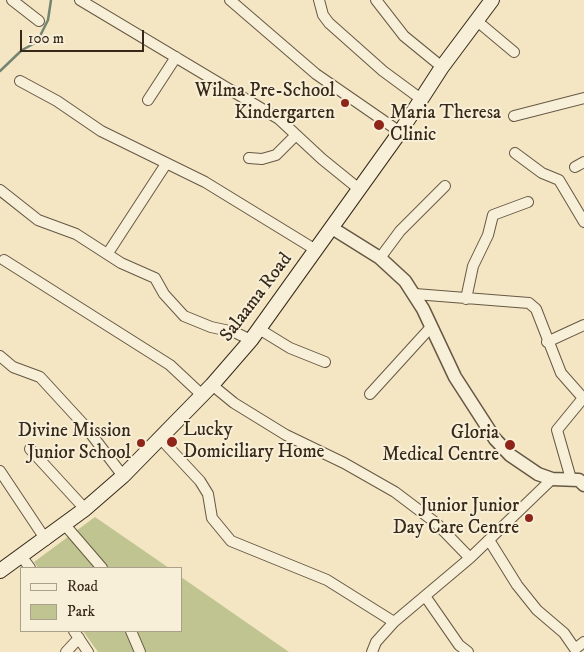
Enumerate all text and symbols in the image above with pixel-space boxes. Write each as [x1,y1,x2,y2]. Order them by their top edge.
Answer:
scale bar [22,20,146,52]
text: 100 m [28,29,64,48]
place label: Wilma Pre-School Kindergarten [195,81,335,125]
marker: Wilma Pre-School Kindergarten [339,97,351,109]
place label: Maria Theresa Clinic [390,103,501,147]
marker: Maria Theresa Clinic [372,118,386,132]
street label: Salaama Road [216,249,298,347]
place label: Lucky Domiciliary Home [183,420,324,464]
place label: Divine Mission Junior School [18,421,131,465]
place label: Gloria Medical Centre [382,423,499,467]
marker: Lucky Domiciliary Home [165,435,179,449]
marker: Divine Mission Junior School [135,437,147,449]
marker: Gloria Medical Centre [503,438,517,452]
place label: Junior Junior Day Care Centre [393,496,519,540]
marker: Junior Junior Day Care Centre [523,512,535,524]
legend [20,567,182,632]
text: Road [67,577,98,596]
text: Park [67,602,95,621]

